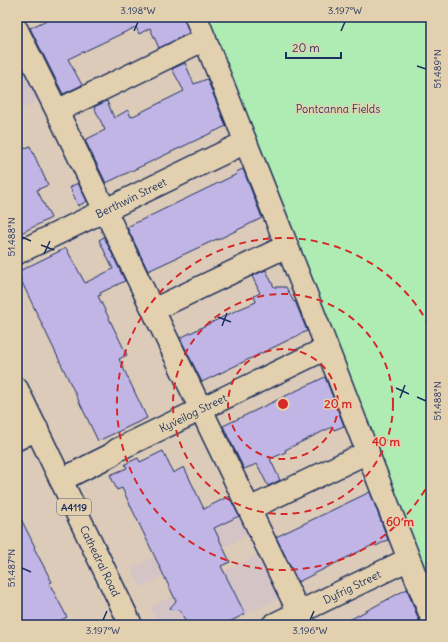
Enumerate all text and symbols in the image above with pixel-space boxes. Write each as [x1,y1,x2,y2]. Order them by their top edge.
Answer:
text: 3.198°W [120,4,156,17]
text: 3.197°W [328,4,362,17]
scale bar [286,34,341,60]
text: 20 m [292,40,320,55]
text: 51.489°N [431,49,444,89]
park label: Pontcanna Fields [296,102,380,116]
street label: Berthwin Street [93,175,169,221]
text: 51.488°N [5,217,18,257]
text: 51.488°N [431,381,444,421]
street label: Kyveilog Street [157,390,229,435]
text: 20 m [324,396,352,411]
centre of rings [276,397,290,411]
text: 40 m [372,434,401,449]
road number: A4119 [57,499,91,515]
text: 60 m [386,514,415,529]
street label: Cathedral Road [77,523,123,599]
text: 51.487°N [5,549,18,587]
street label: Dyfrig Street [321,567,384,607]
text: 3.197°W [86,624,120,637]
text: 3.196°W [292,624,328,637]

